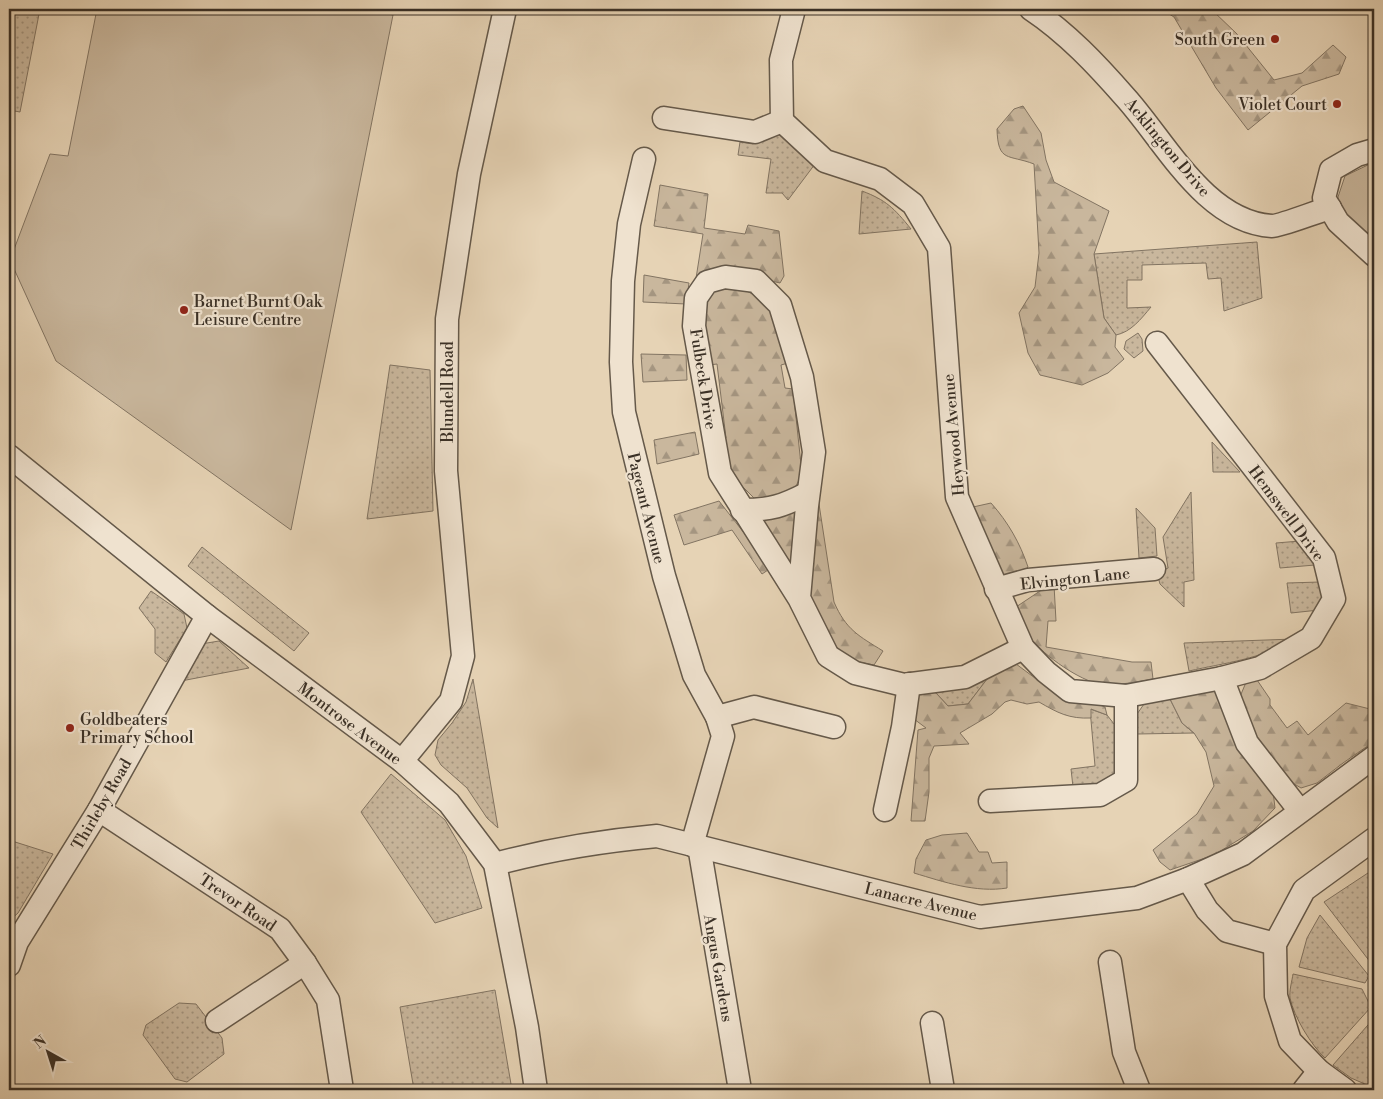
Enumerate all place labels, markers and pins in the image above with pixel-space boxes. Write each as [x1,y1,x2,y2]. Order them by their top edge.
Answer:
place label: South Green [1175,30,1265,50]
marker: South Green [1269,33,1281,45]
place label: Violet Court [1237,95,1327,115]
marker: Violet Court [1331,98,1343,110]
place label: Barnet Burnt Oak Leisure Centre [193,292,324,330]
marker: Barnet Burnt Oak Leisure Centre [178,304,190,316]
place label: Goldbeaters Primary School [80,710,194,748]
marker: Goldbeaters Primary School [64,722,76,734]

